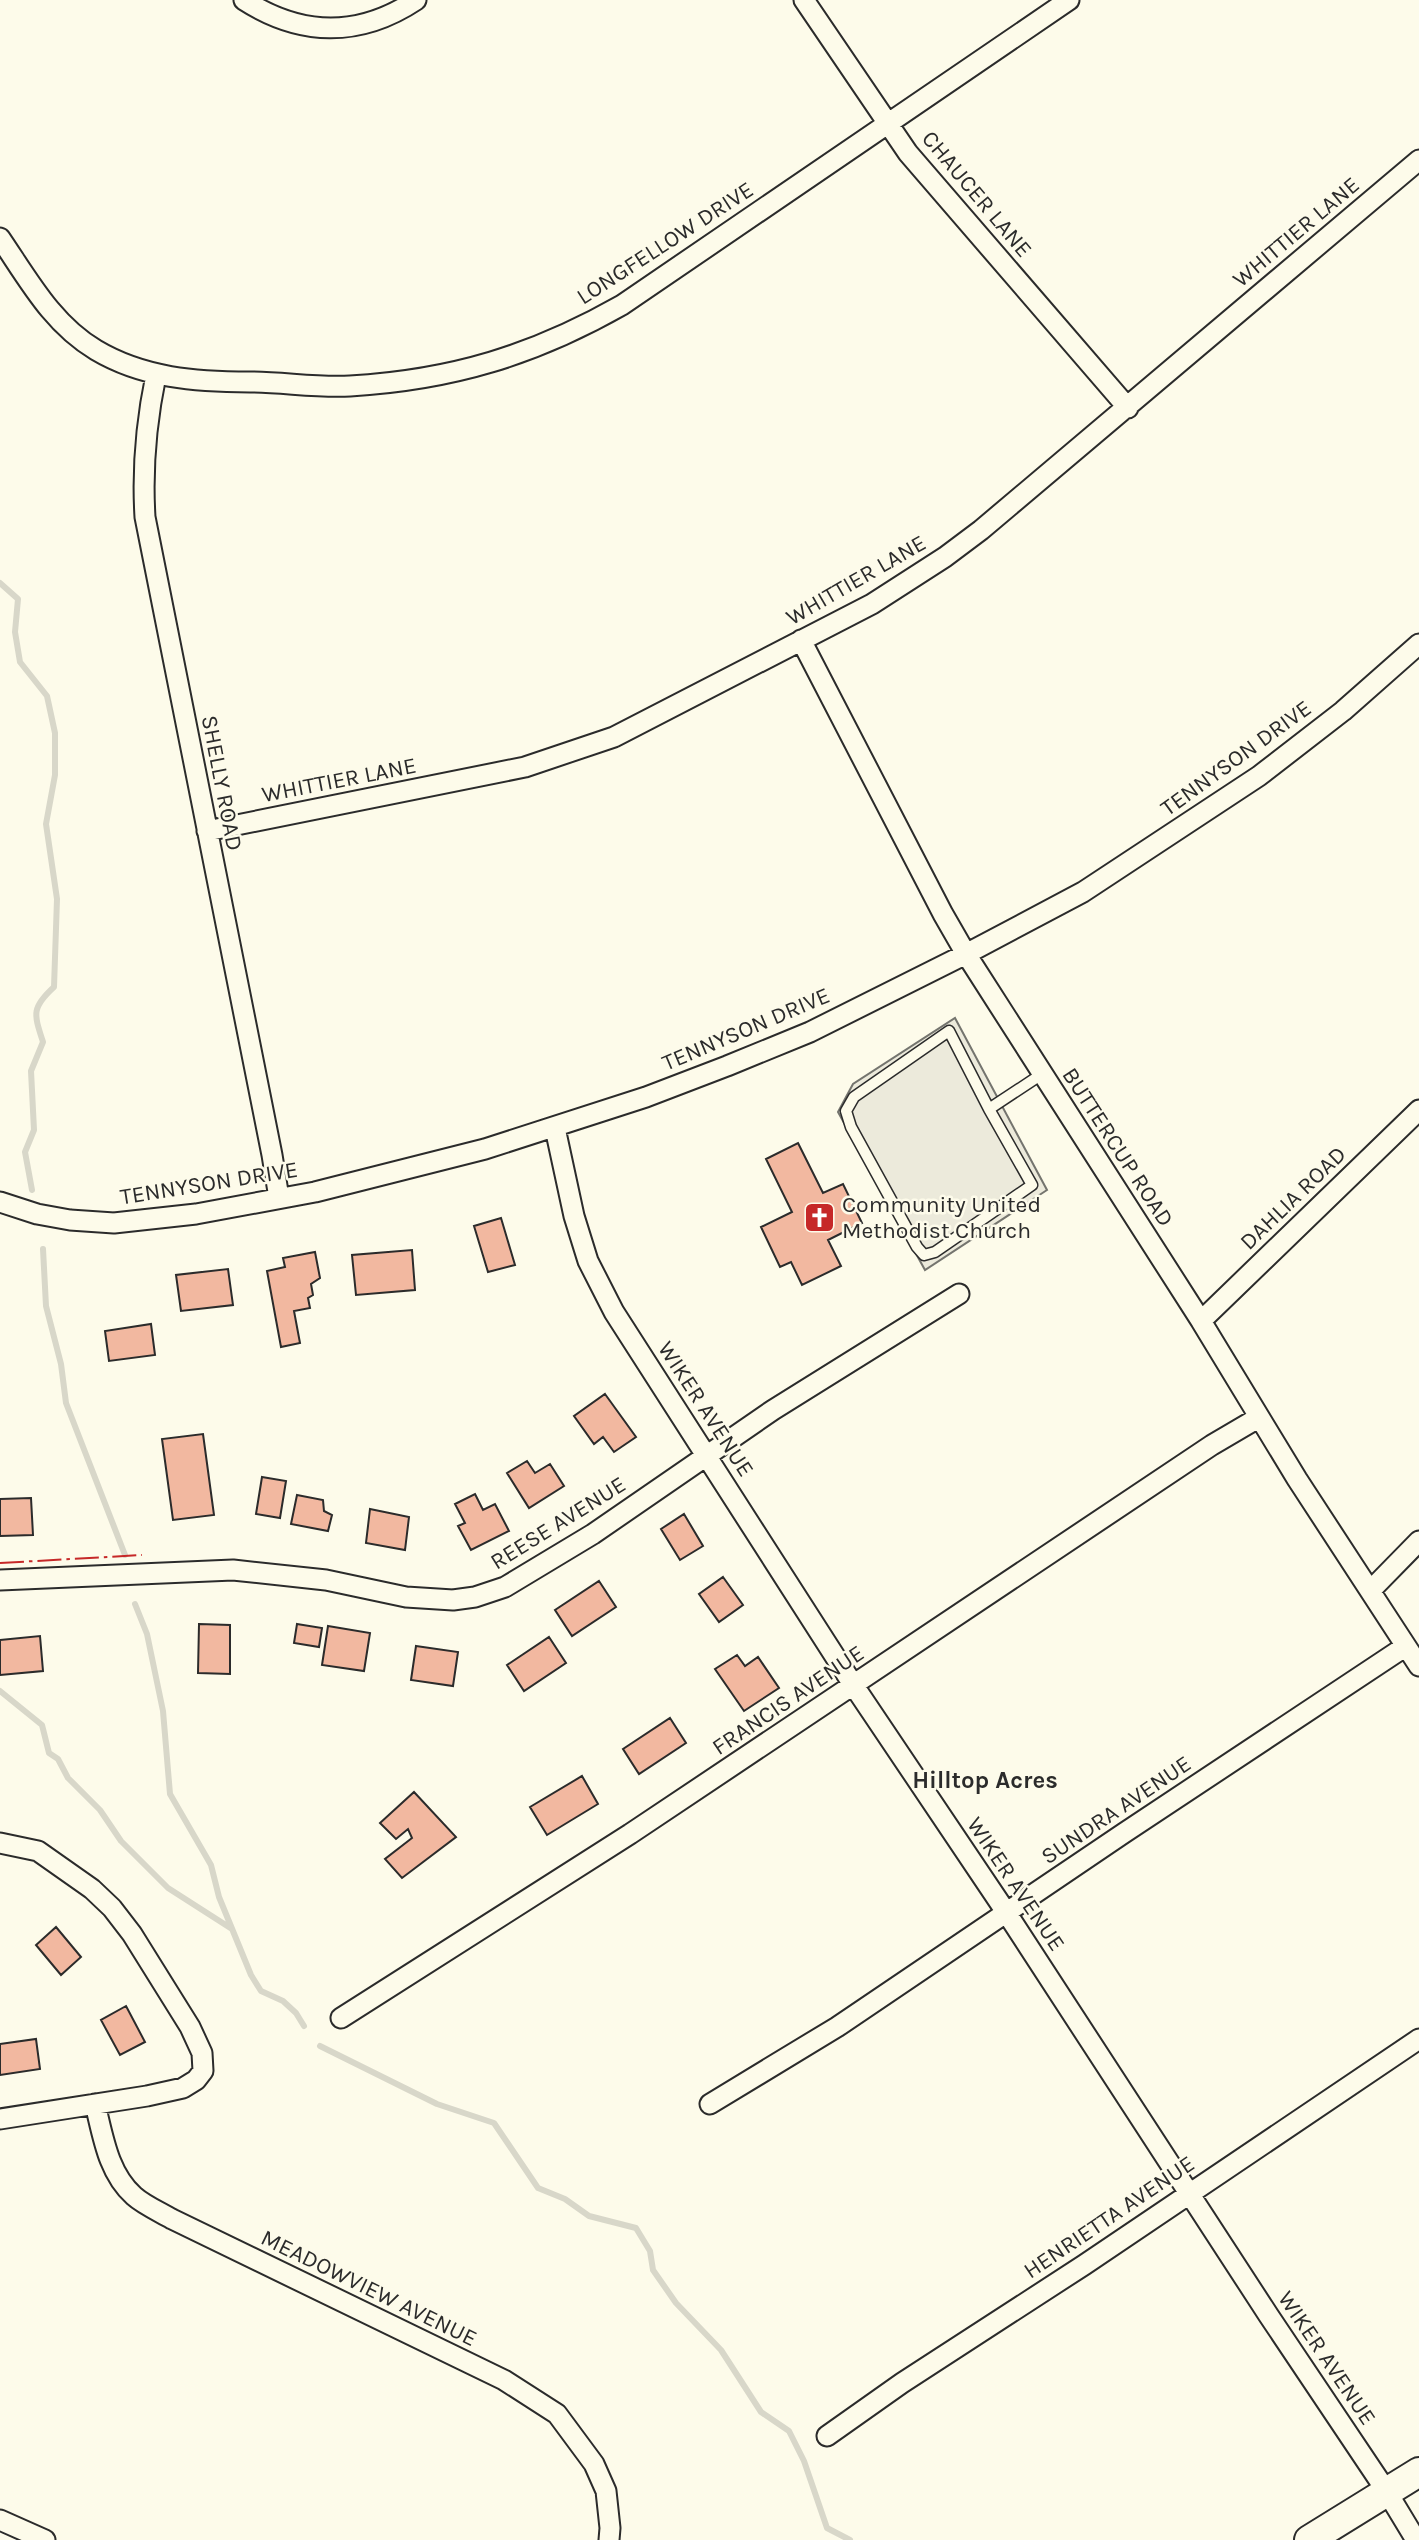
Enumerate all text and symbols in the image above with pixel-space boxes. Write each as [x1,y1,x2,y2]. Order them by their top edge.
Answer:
street label: CHAUCER LANE [916,125,1038,263]
street label: WHITTIER LANE [1227,171,1365,293]
street label: LONGFELLOW DRIVE [572,176,758,310]
street label: WHITTIER LANE [781,529,931,631]
street label: TENNYSON DRIVE [1155,694,1317,822]
street label: SHELLY ROAD [196,713,248,853]
street label: WHITTIER LANE [259,752,419,808]
street label: TENNYSON DRIVE [658,982,834,1076]
street label: BUTTERCUP ROAD [1057,1062,1179,1232]
street label: DAHLIA ROAD [1234,1141,1352,1255]
street label: TENNYSON DRIVE [118,1156,300,1210]
place label: Community United Methodist Church [842,1191,1041,1244]
church icon: Community United Methodist Church [802,1200,836,1234]
street label: WIKER AVENUE [652,1336,760,1482]
street label: REESE AVENUE [485,1471,631,1575]
street label: FRANCIS AVENUE [707,1639,869,1761]
street label: SUNDRA AVENUE [1036,1750,1196,1870]
district label: Hilltop Acres [912,1766,1058,1794]
street label: WIKER AVENUE [961,1812,1071,1956]
street label: HENRIETTA AVENUE [1018,2150,1200,2284]
street label: MEADOWVIEW AVENUE [257,2224,481,2352]
street label: WIKER AVENUE [1272,2286,1382,2430]

